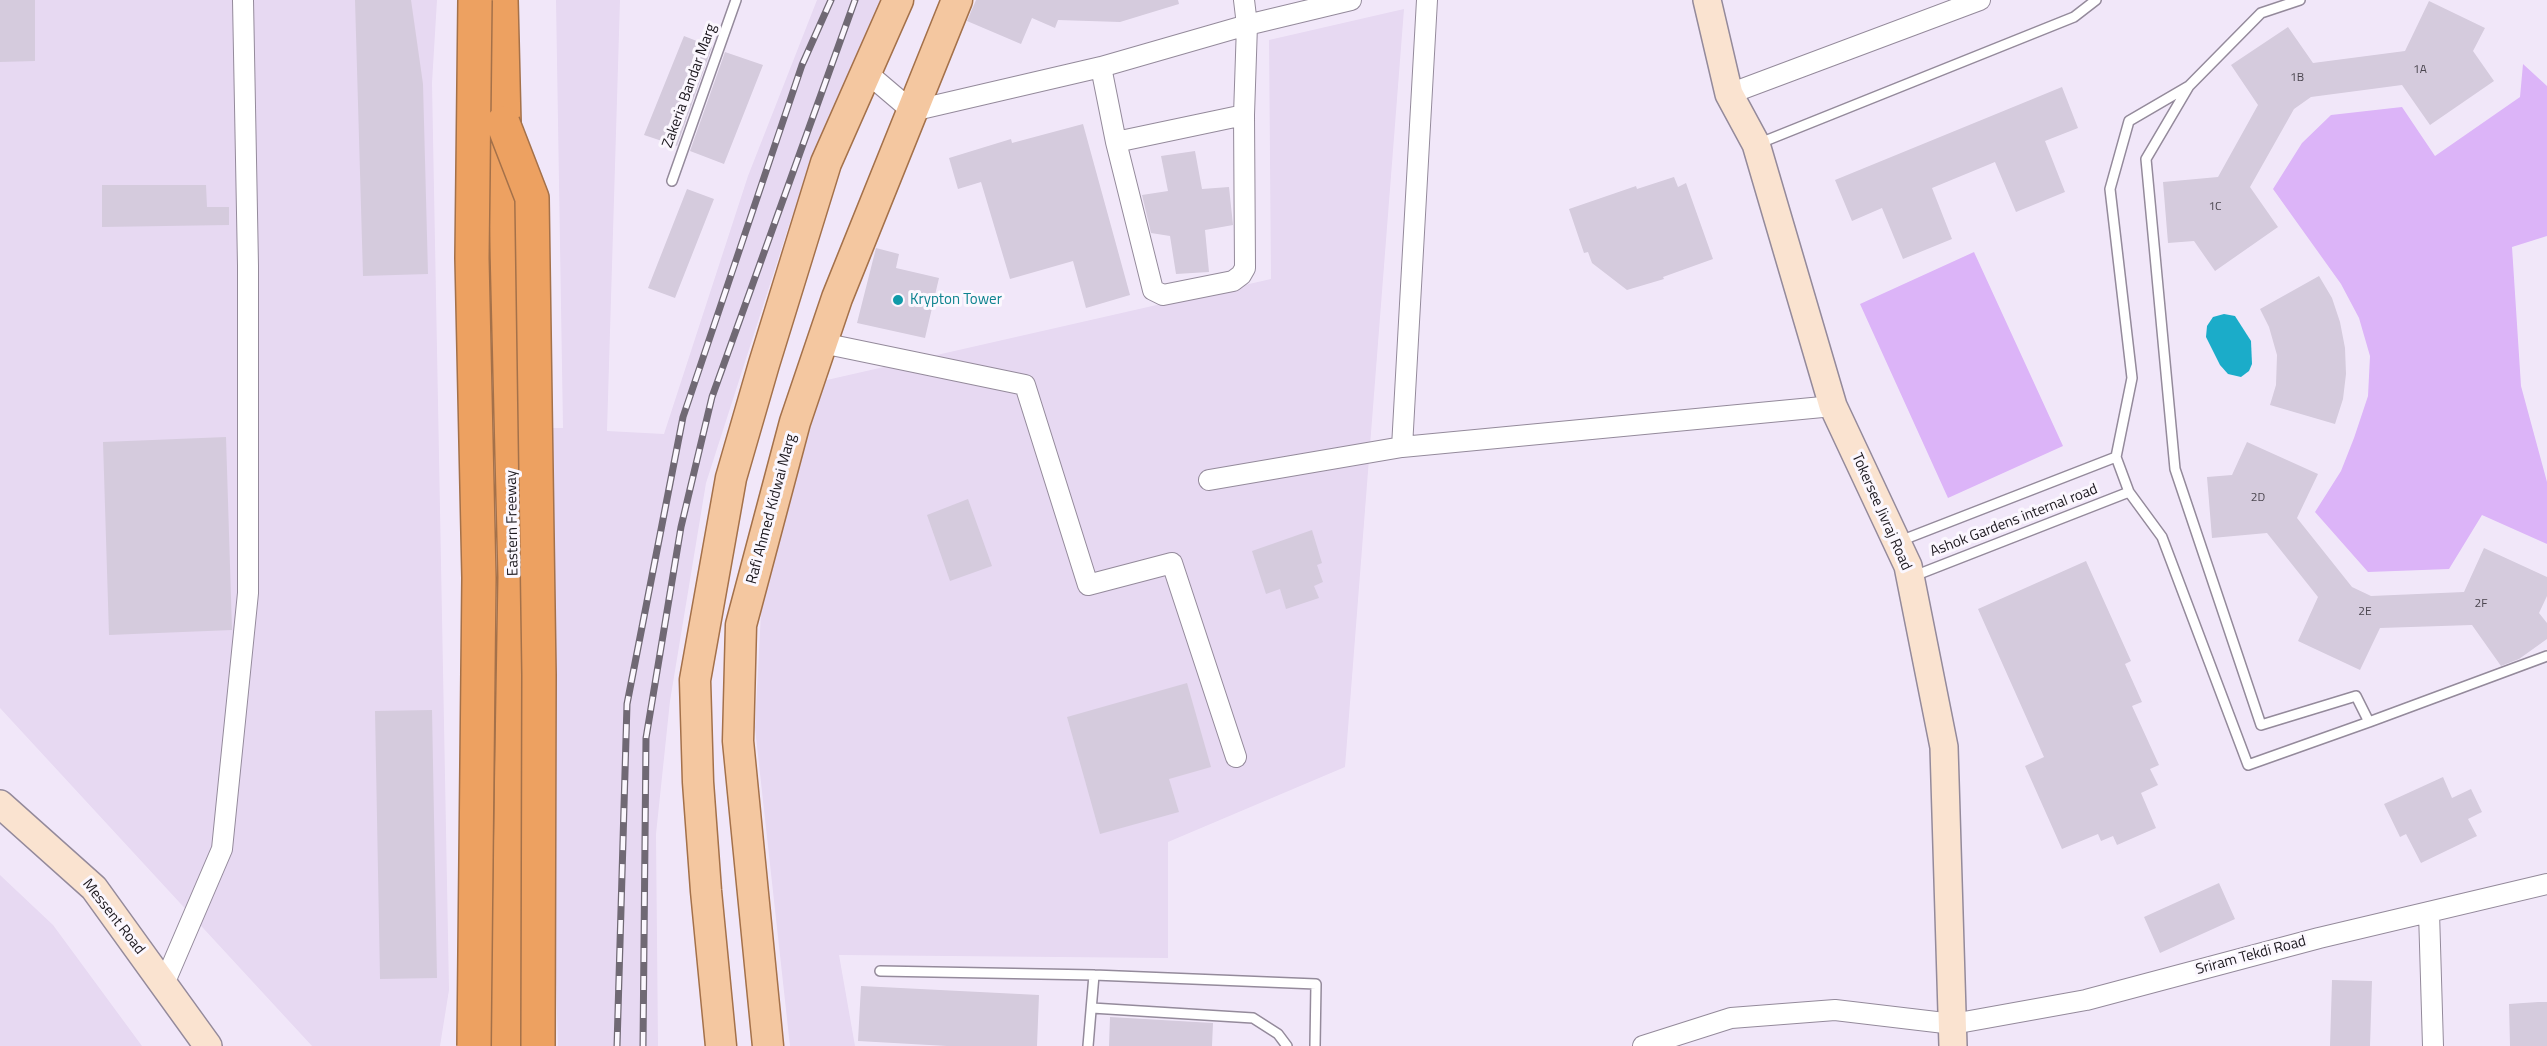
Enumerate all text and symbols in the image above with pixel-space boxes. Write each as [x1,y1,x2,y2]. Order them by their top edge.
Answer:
street label: Zakeria Bandar Marg [659,21,721,151]
house number: 1A [2413,63,2427,77]
house number: 1B [2290,71,2304,85]
house number: 1C [2208,200,2222,214]
place label: Krypton Tower [910,291,1002,309]
marker: Krypton Tower [891,293,905,307]
street label: Rafi Ahmed Kidwai Marg [743,432,801,586]
street label: Tokersee Jivraj Road [1847,451,1915,573]
street label: Eastern Freeway [503,470,523,576]
street label: Ashok Gardens internal road [1928,481,2100,561]
house number: 2D [2251,491,2265,505]
house number: 2F [2474,597,2488,611]
house number: 2E [2358,605,2372,619]
street label: Messent Road [78,876,148,958]
street label: Sriram Tekdi Road [2194,933,2308,979]

